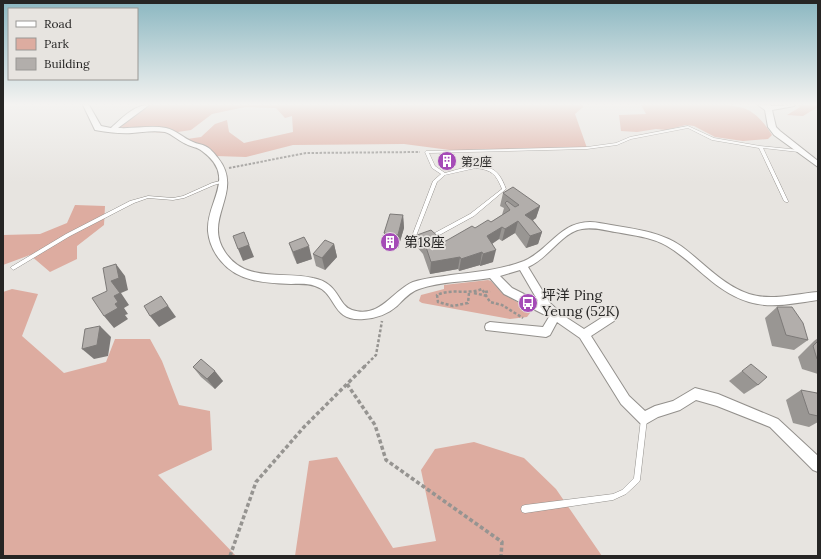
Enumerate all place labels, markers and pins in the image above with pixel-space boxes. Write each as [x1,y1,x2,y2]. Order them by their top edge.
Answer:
building icon: 第2座 [436,150,458,172]
place label: 第2座 [461,154,491,169]
building icon: 第18座 [379,231,401,253]
place label: 第18座 [404,233,445,251]
place label: 坪洋 Ping Yeung (52K) [541,286,619,320]
bus stop icon: 坪洋 Ping Yeung (52K) [517,292,539,314]

